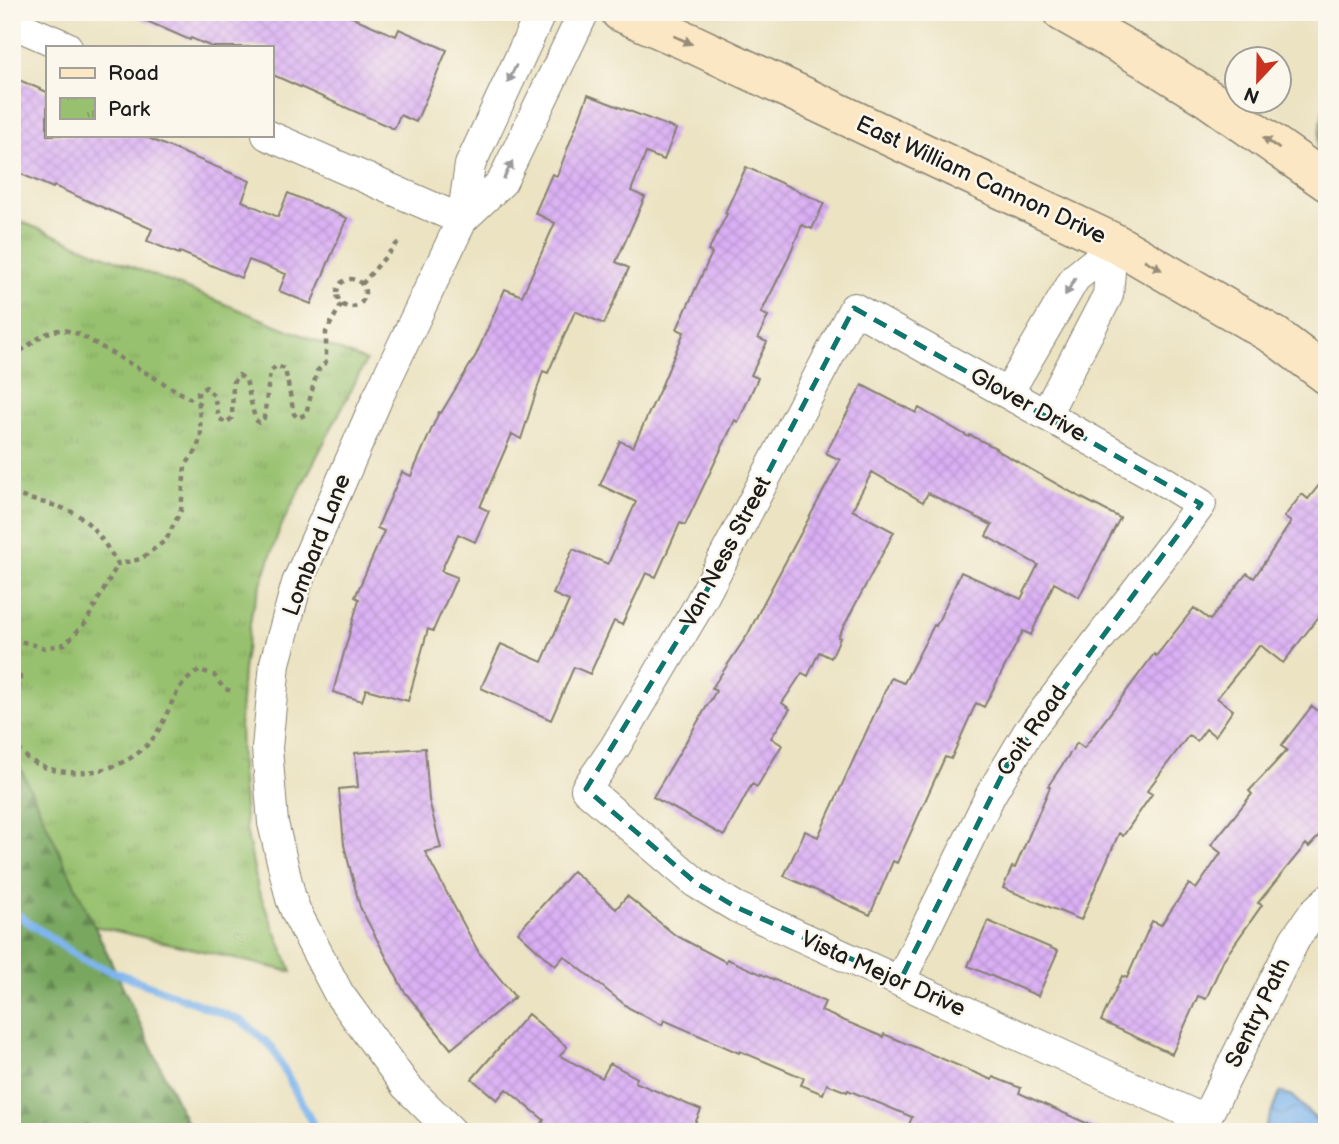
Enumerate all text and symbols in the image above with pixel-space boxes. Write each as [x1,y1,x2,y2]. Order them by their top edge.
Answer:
one-way arrow [673,34,693,46]
legend [46,46,273,136]
north arrow [1224,46,1294,116]
text: Road [108,61,159,86]
one-way arrow [506,64,518,84]
text: N [1241,81,1263,108]
text: Park [108,97,151,122]
street label: East William Cannon Drive [852,110,1110,250]
one-way arrow [1262,136,1280,150]
one-way arrow [502,160,514,180]
one-way arrow [1143,259,1162,272]
one-way arrow [1063,278,1076,297]
street label: Glover Drive [965,362,1091,448]
street label: Lombard Lane [277,470,357,620]
street label: Van Ness Street [674,472,778,632]
street label: Coit Road [991,681,1073,781]
street label: Vista Mejor Drive [796,925,970,1023]
street label: Sentry Path [1219,954,1297,1072]

